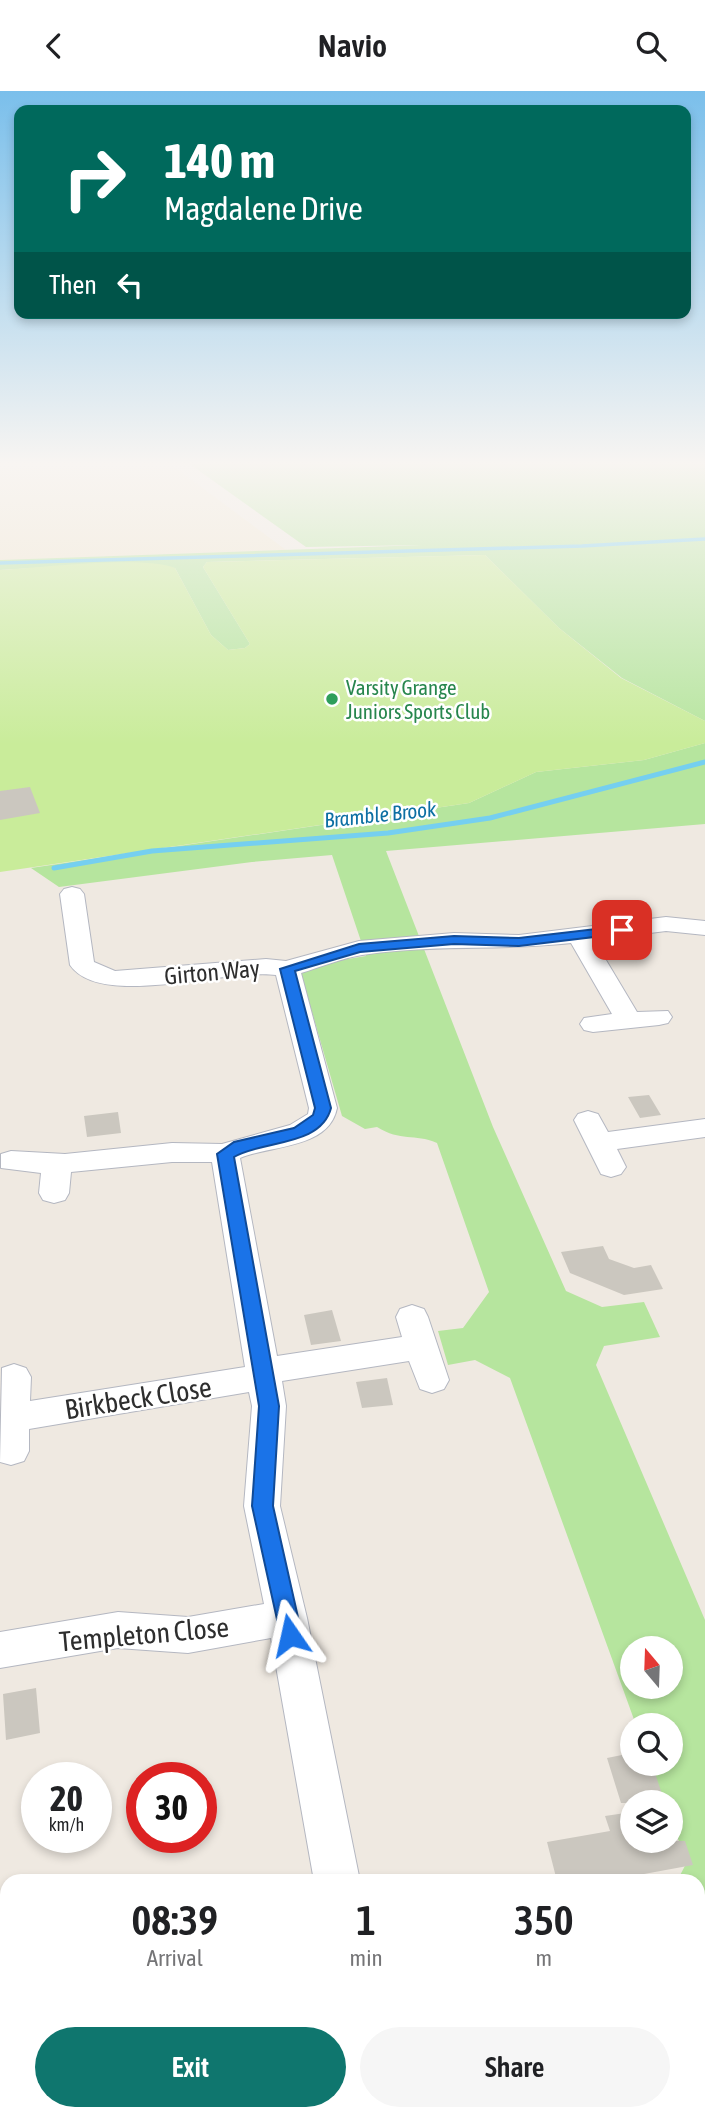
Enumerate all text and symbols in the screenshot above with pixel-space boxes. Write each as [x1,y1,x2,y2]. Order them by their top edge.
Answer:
icon: back [35,27,73,65]
text: Navio [318,27,387,64]
icon: search [632,27,670,65]
text: 140 m [164,132,275,188]
icon: right [49,133,140,224]
text: Magdalene Drive [164,190,363,227]
icon: left [111,266,149,304]
text: Then [49,270,97,300]
place label: Varsity Grange Juniors Sports Club [346,675,490,723]
marker: Varsity Grange Juniors Sports Club [324,691,340,707]
water label: Bramble Brook [323,796,438,832]
pin [592,900,652,960]
icon: arrive [603,911,641,949]
street label: Girton Way [163,954,261,990]
street label: Birkbeck Close [62,1371,214,1425]
position arrow [253,1598,327,1672]
street label: Templeton Close [58,1611,230,1657]
north arrow [620,1636,682,1699]
map controls [620,1636,683,1853]
button: search [620,1713,683,1776]
speed limit sign: 30 [126,1762,217,1853]
text: 20 [50,1778,83,1818]
button: layers [620,1790,683,1853]
text: km/h [49,1814,84,1835]
text: 08:39 [132,1896,218,1944]
text: 1 [356,1896,376,1944]
text: 350 [514,1896,573,1944]
text: Arrival [147,1945,203,1971]
text: min [350,1945,383,1971]
text: m [536,1945,552,1971]
button: Exit [35,2027,346,2107]
button: Share [360,2027,670,2107]

